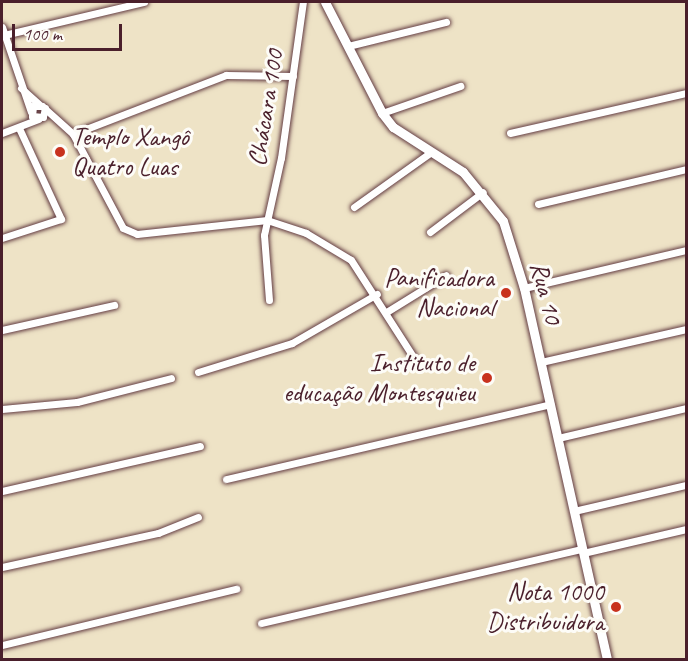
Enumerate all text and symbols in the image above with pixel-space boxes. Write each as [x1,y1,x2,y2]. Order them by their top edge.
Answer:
scale bar [15,12,124,50]
text: 100 m [23,23,62,45]
street label: Chácara 100 [241,48,291,168]
place label: Templo Xangô Quatro Luas [72,121,189,182]
marker: Templo Xangô Quatro Luas [53,145,67,159]
street label: Rua 10 [523,259,569,327]
place label: Panificadora Nacional [384,262,494,324]
marker: Panificadora Nacional [499,286,513,300]
place label: Instituto de educação Montesquieu [283,347,475,408]
marker: Instituto de educação Montesquieu [480,371,494,385]
place label: Nota 1000 Distribuidora [487,576,604,638]
marker: Nota 1000 Distribuidora [609,600,623,614]

